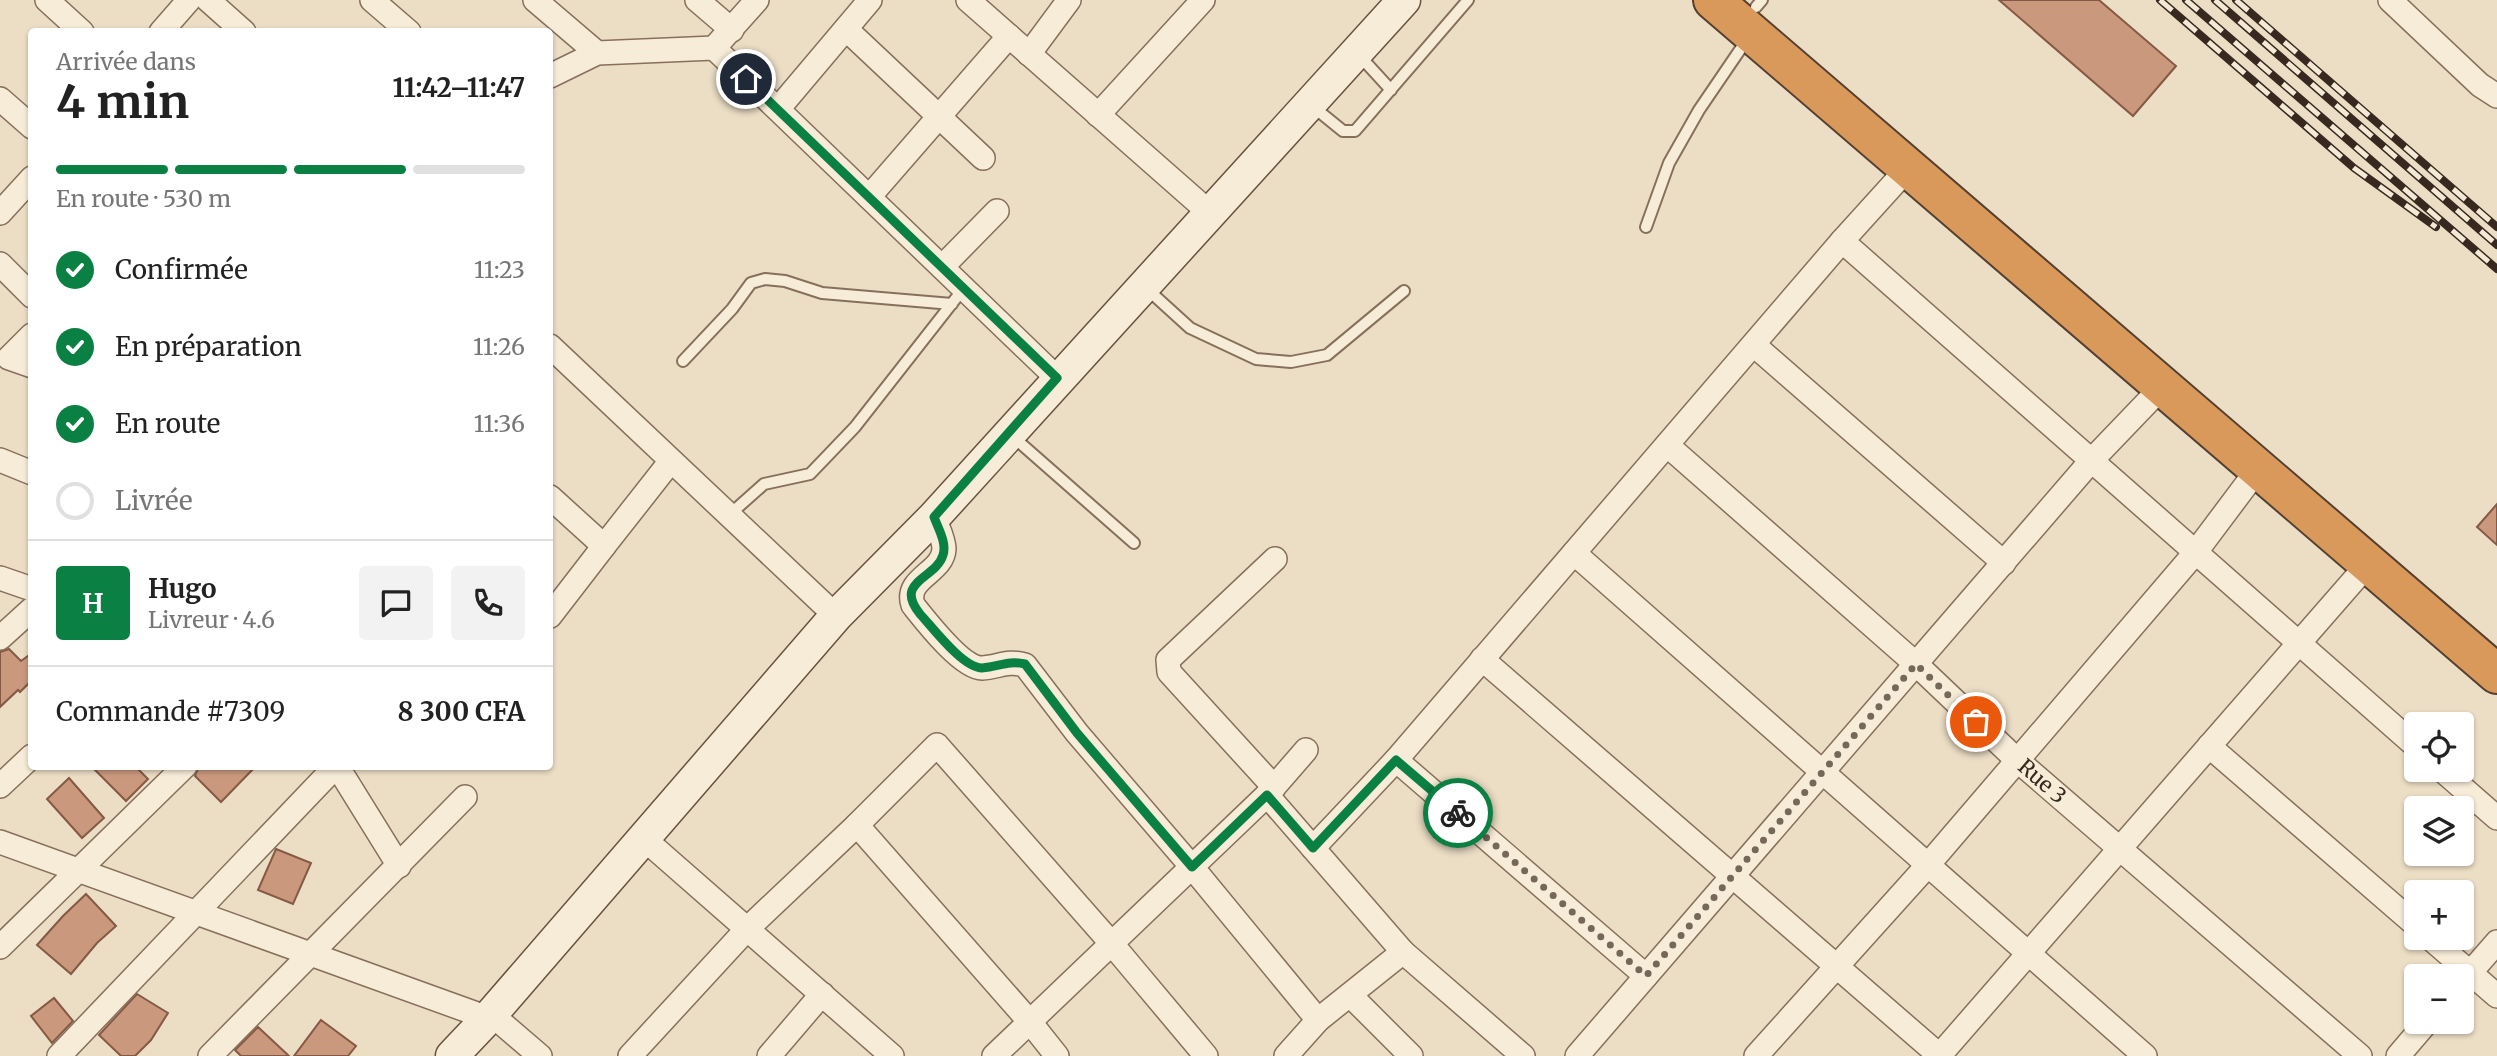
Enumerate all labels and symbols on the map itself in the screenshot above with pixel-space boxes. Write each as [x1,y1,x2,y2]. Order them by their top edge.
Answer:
pin [716,49,776,109]
pin [1946,692,2006,752]
street label: Rue 3 [2013,753,2072,810]
courier [1423,778,1493,848]

